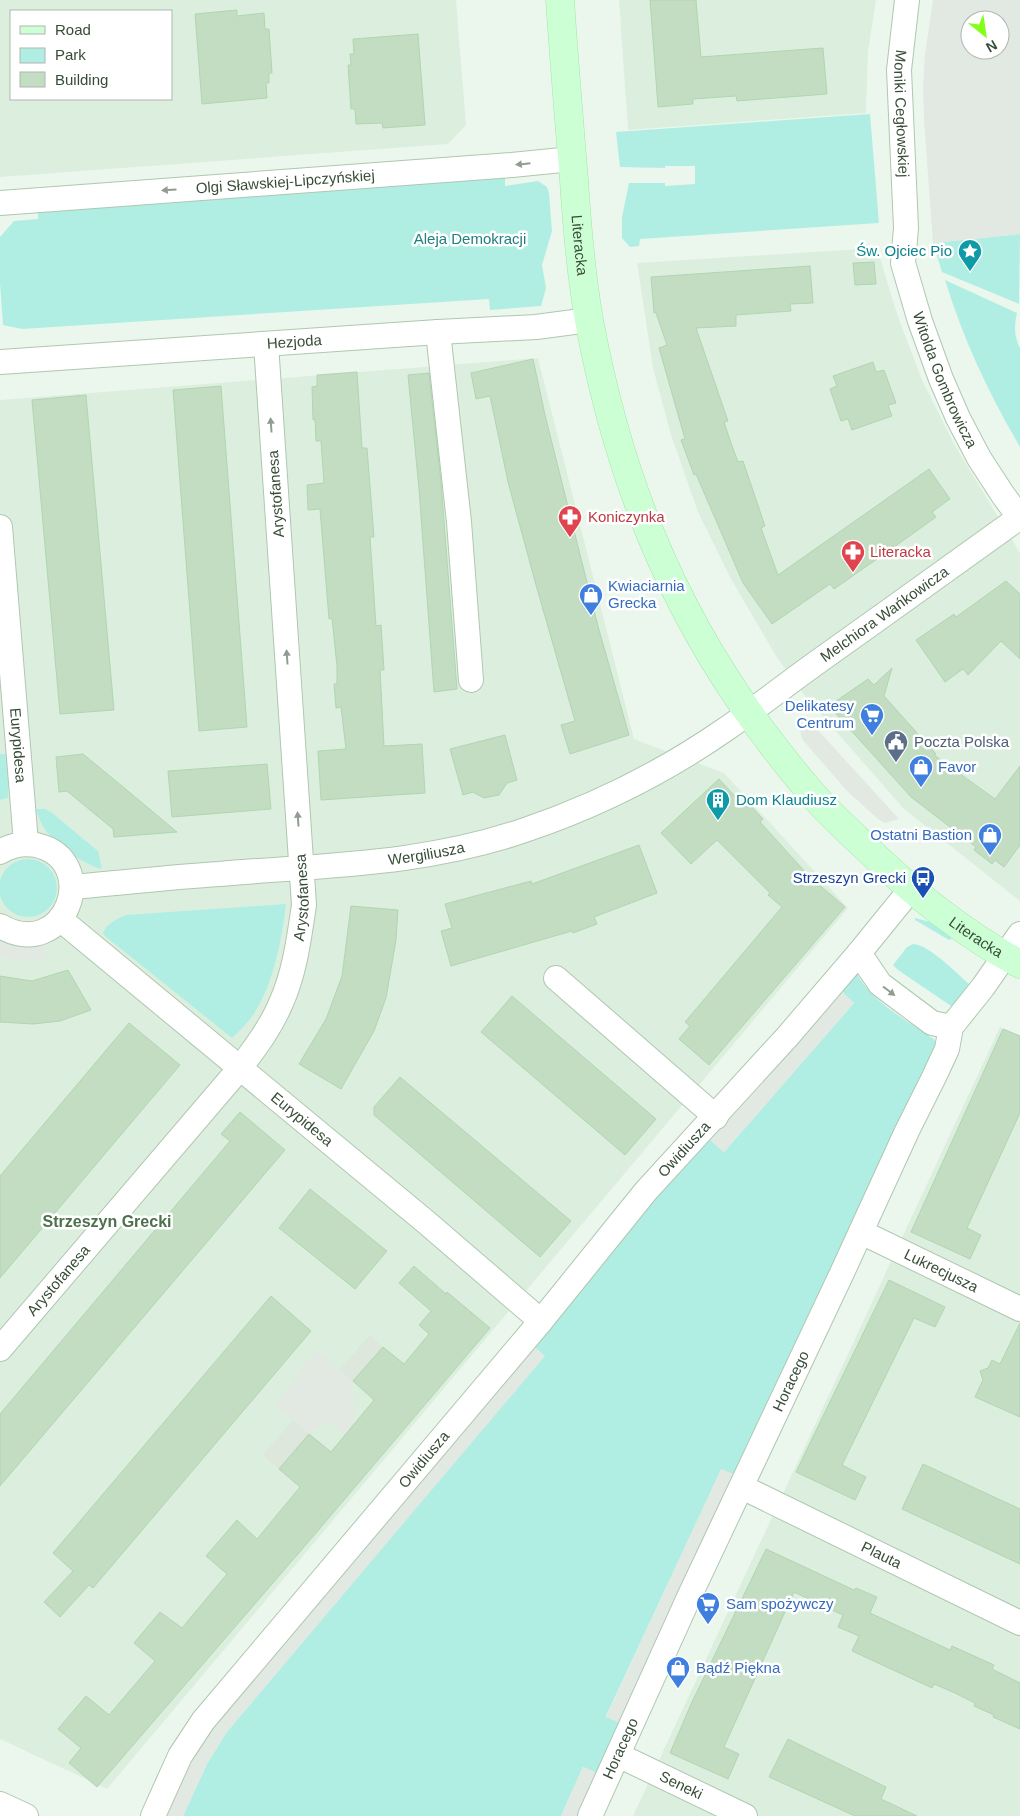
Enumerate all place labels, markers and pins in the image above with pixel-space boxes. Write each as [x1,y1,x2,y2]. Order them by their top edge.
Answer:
place icon: Św. Ojciec Pio [957,238,983,272]
place label: Św. Ojciec Pio [856,242,952,259]
pharmacy icon: Koniczynka [557,504,583,538]
place label: Koniczynka [588,508,665,525]
pharmacy icon: Literacka [840,539,866,573]
place label: Literacka [870,543,932,560]
place label: Kwiaciarnia Grecka [608,577,685,611]
shop icon: Kwiaciarnia Grecka [578,582,604,616]
place label: Delikatesy Centrum [785,697,854,731]
supermarket icon: Delikatesy Centrum [859,702,885,736]
public building icon: Poczta Polska [883,729,909,763]
place label: Poczta Polska [914,733,1010,750]
shop icon: Favor [908,754,934,788]
place label: Favor [938,758,976,775]
building icon: Dom Klaudiusz [705,787,731,821]
place label: Dom Klaudiusz [736,791,837,808]
shop icon: Ostatni Bastion [977,822,1003,856]
place label: Ostatni Bastion [870,826,972,843]
bus stop icon: Strzeszyn Grecki [910,865,936,899]
place label: Strzeszyn Grecki [793,869,906,886]
supermarket icon: Sam spożywczy [695,1591,721,1625]
place label: Sam spożywczy [726,1595,834,1612]
shop icon: Bądź Piękna [665,1655,691,1689]
place label: Bądź Piękna [696,1659,781,1676]

